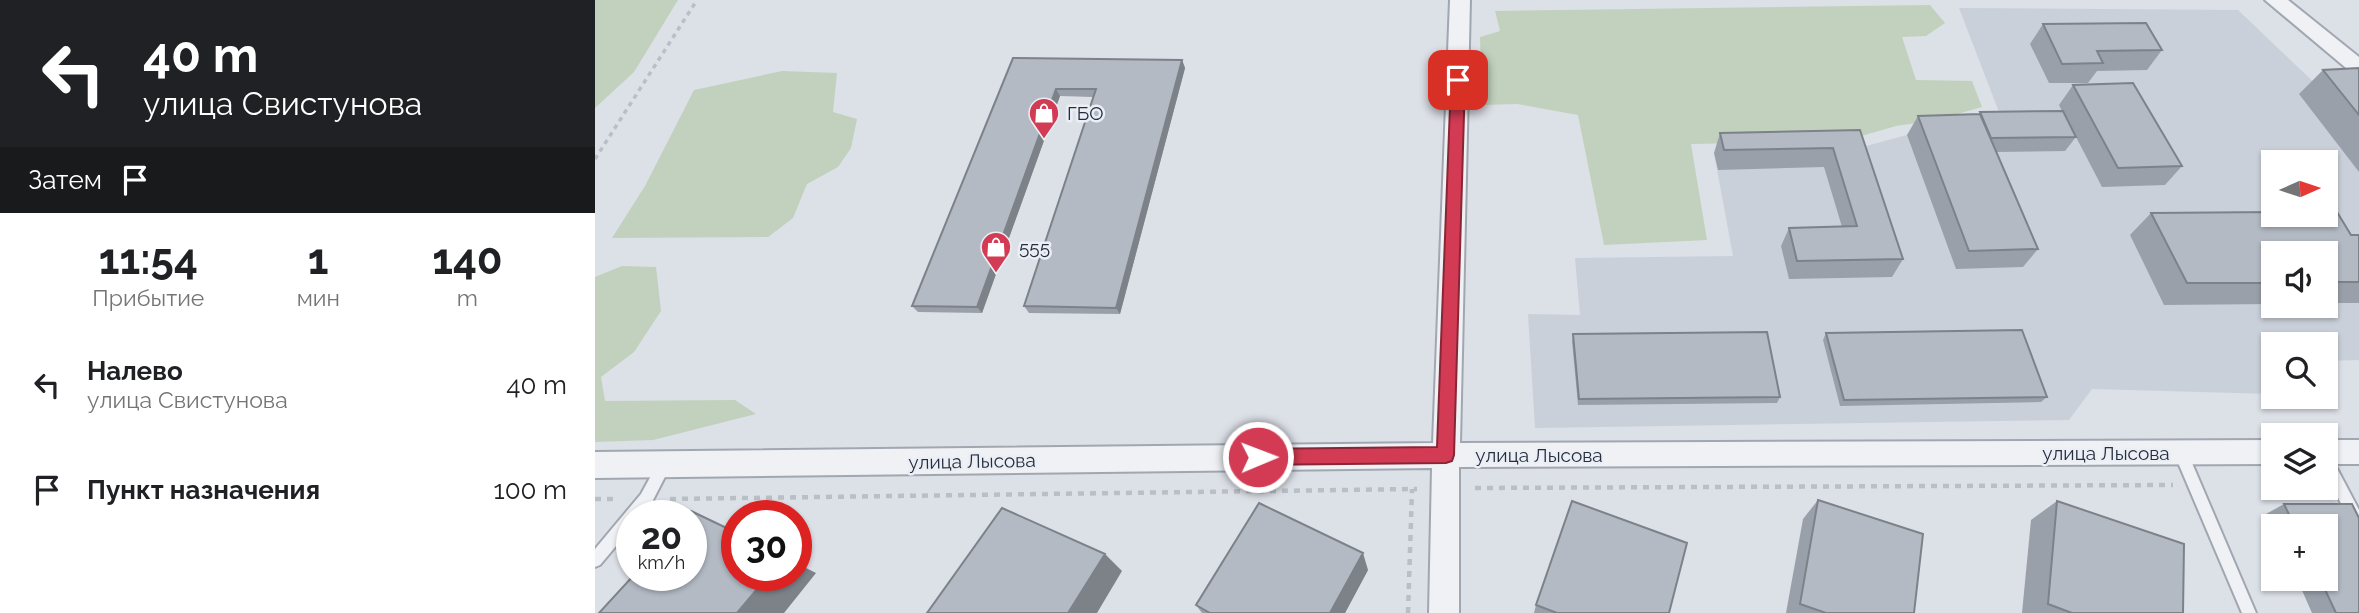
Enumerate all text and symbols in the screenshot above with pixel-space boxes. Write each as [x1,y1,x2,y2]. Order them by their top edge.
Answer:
text: 40 m [143,26,258,83]
icon: left [28,28,119,119]
pin [1428,50,1488,110]
icon: arrive [1439,61,1477,99]
text: улица Свистунова [143,85,422,122]
shop icon: ГБО [1027,96,1061,140]
place label: ГБО [1067,102,1103,124]
north arrow [2261,150,2338,228]
map controls [2261,150,2338,591]
icon: arrive [116,161,154,199]
text: Затем [28,165,102,195]
shop icon: 555 [979,230,1013,274]
text: 11:54 [99,235,198,284]
text: 1 [308,235,329,284]
text: 140 [432,235,503,284]
place label: 555 [1019,236,1050,258]
button: sound [2261,241,2338,318]
text: Прибытие [92,284,204,311]
text: мин [297,284,340,311]
text: m [457,284,478,311]
button: search [2261,332,2338,409]
text: Налево [87,356,183,386]
icon: left [28,366,66,404]
text: 40 m [506,370,567,400]
text: улица Свистунова [87,386,288,413]
position arrow [1221,420,1295,494]
button: layers [2261,423,2338,500]
street label: улица Лысова [2042,442,2170,464]
street label: улица Лысова [1475,444,1603,466]
street label: улица Лысова [908,449,1036,473]
icon: arrive [28,471,66,509]
text: Пункт назначения [87,475,320,505]
text: 100 m [494,475,567,505]
speed limit sign: 30 [721,500,812,591]
button: + [2261,514,2338,591]
text: 20 [641,516,682,557]
text: km/h [638,552,685,573]

